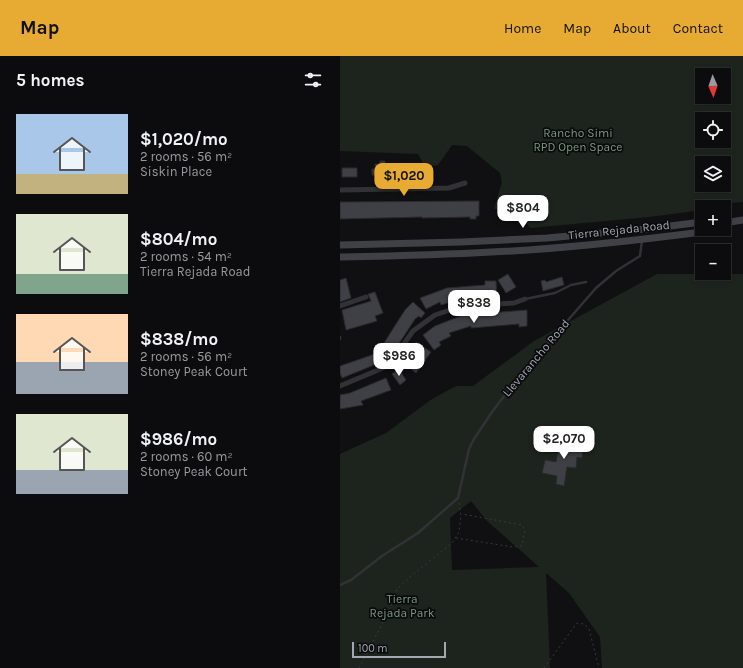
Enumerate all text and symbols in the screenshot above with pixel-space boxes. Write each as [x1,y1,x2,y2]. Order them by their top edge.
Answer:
text: Map [20,17,59,39]
text: Home [504,20,541,37]
text: Map [563,20,591,37]
text: About [613,20,651,37]
text: Contact [673,20,723,37]
north arrow [695,68,731,104]
map controls [695,68,731,280]
icon: filters [302,69,324,91]
text: 5 homes [16,70,85,90]
button: locate [695,112,731,148]
park label: Rancho Simi RPD Open Space [533,126,623,154]
text: $1,020/mo [140,129,228,149]
icon: home [48,130,96,178]
text: 2 rooms · 56 m² [140,149,232,164]
button: layers [695,156,731,192]
pin: $1,020 [371,163,437,197]
text: Siskin Place [140,164,212,179]
text: $1,020 [383,168,425,183]
pin: $804 [499,195,547,229]
text: $804 [506,200,540,215]
button: + [695,200,731,236]
street label: Tierra Rejada Road [568,218,670,242]
text: $804/mo [140,229,217,249]
icon: home [48,230,96,278]
button: − [695,244,731,280]
text: 2 rooms · 54 m² [140,249,232,264]
text: Tierra Rejada Road [140,264,250,279]
pin: $838 [450,290,498,324]
text: $838 [457,295,491,310]
street label: Llevarancho Road [500,317,572,399]
text: $838/mo [140,329,218,349]
icon: home [48,330,96,378]
pin: $986 [375,343,423,377]
text: $986 [382,348,416,363]
text: 2 rooms · 56 m² [140,349,232,364]
text: Stoney Peak Court [140,364,247,379]
pin: $2,070 [531,426,597,460]
text: $986/mo [140,429,217,449]
icon: home [48,430,96,478]
text: $2,070 [542,431,586,446]
text: 2 rooms · 60 m² [140,449,233,464]
text: Stoney Peak Court [140,464,247,479]
park label: Tierra Rejada Park [370,592,435,620]
scale bar [352,640,446,659]
text: 100 m [358,642,388,655]

